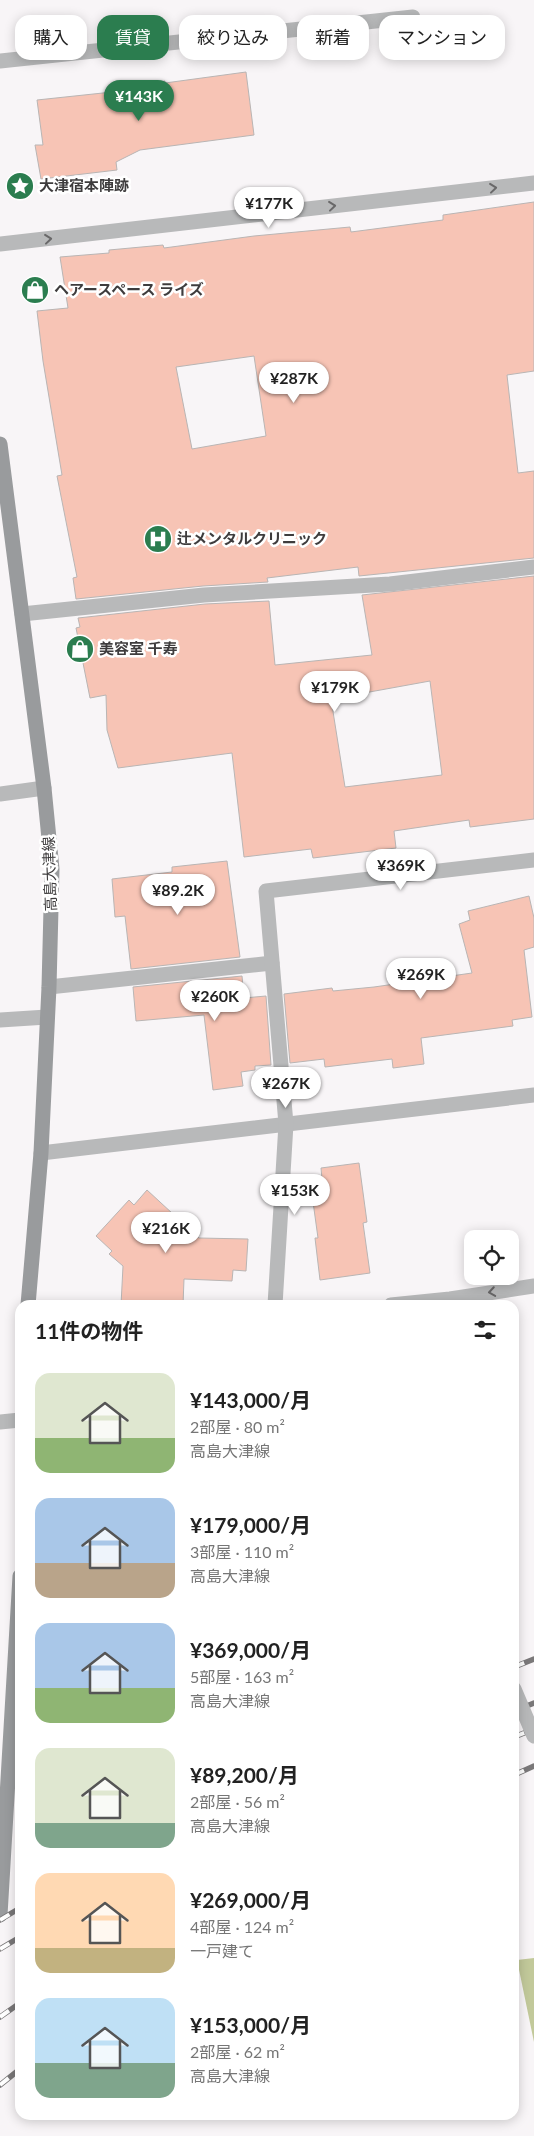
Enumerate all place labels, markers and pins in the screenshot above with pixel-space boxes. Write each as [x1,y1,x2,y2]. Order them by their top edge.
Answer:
pin: ¥143K [104,80,174,122]
place icon: 大津宿本陣跡 [5,171,35,201]
place label: 大津宿本陣跡 [39,176,129,194]
pin: ¥177K [234,186,304,229]
shop icon: ヘアースペース ライズ [20,275,50,305]
place label: ヘアースペース ライズ [54,280,204,298]
pin: ¥287K [259,362,329,404]
hospital icon: 辻メンタルクリニック [143,524,173,554]
place label: 辻メンタルクリニック [177,529,327,547]
shop icon: 美容室 千寿 [65,634,95,664]
place label: 美容室 千寿 [99,639,178,657]
pin: ¥179K [300,670,370,713]
pin: ¥369K [366,848,436,891]
pin: ¥89.2K [137,874,219,916]
pin: ¥269K [386,958,456,1000]
pin: ¥260K [180,980,250,1022]
pin: ¥267K [251,1066,321,1109]
pin: ¥153K [260,1174,330,1216]
pin: ¥216K [131,1212,201,1254]

